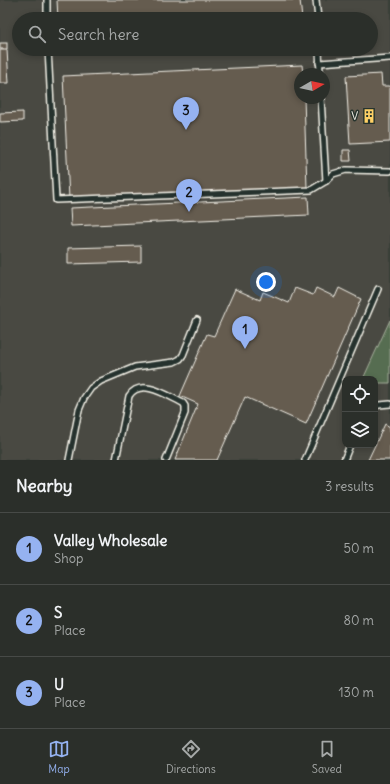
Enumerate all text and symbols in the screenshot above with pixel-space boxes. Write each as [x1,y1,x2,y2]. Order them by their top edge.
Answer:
search box [12,12,378,56]
icon: search [26,23,48,45]
text: Search here [58,25,139,44]
north arrow [294,68,330,104]
pin: 3 [173,97,199,130]
building icon: V [361,108,377,124]
place label: V [351,109,358,123]
pin: 2 [176,179,202,212]
your location [256,272,276,292]
pin: 1 [232,316,258,349]
map controls [342,376,378,448]
button: locate [342,376,378,412]
button: layers [342,412,378,448]
text: Nearby [16,475,72,497]
text: 3 results [325,478,374,495]
text: Valley Wholesale [54,531,167,550]
text: 1 [26,540,32,557]
text: 50 m [343,540,374,557]
text: Shop [54,550,83,567]
text: S [54,603,62,622]
text: 2 [25,612,33,629]
text: 80 m [343,612,374,629]
text: Place [54,622,85,639]
text: U [54,675,64,694]
text: 3 [25,684,33,701]
text: 130 m [338,684,374,701]
text: Place [54,694,85,711]
tab: Map [48,738,70,776]
tab: Directions [166,738,216,776]
tab: Saved [312,738,342,776]

